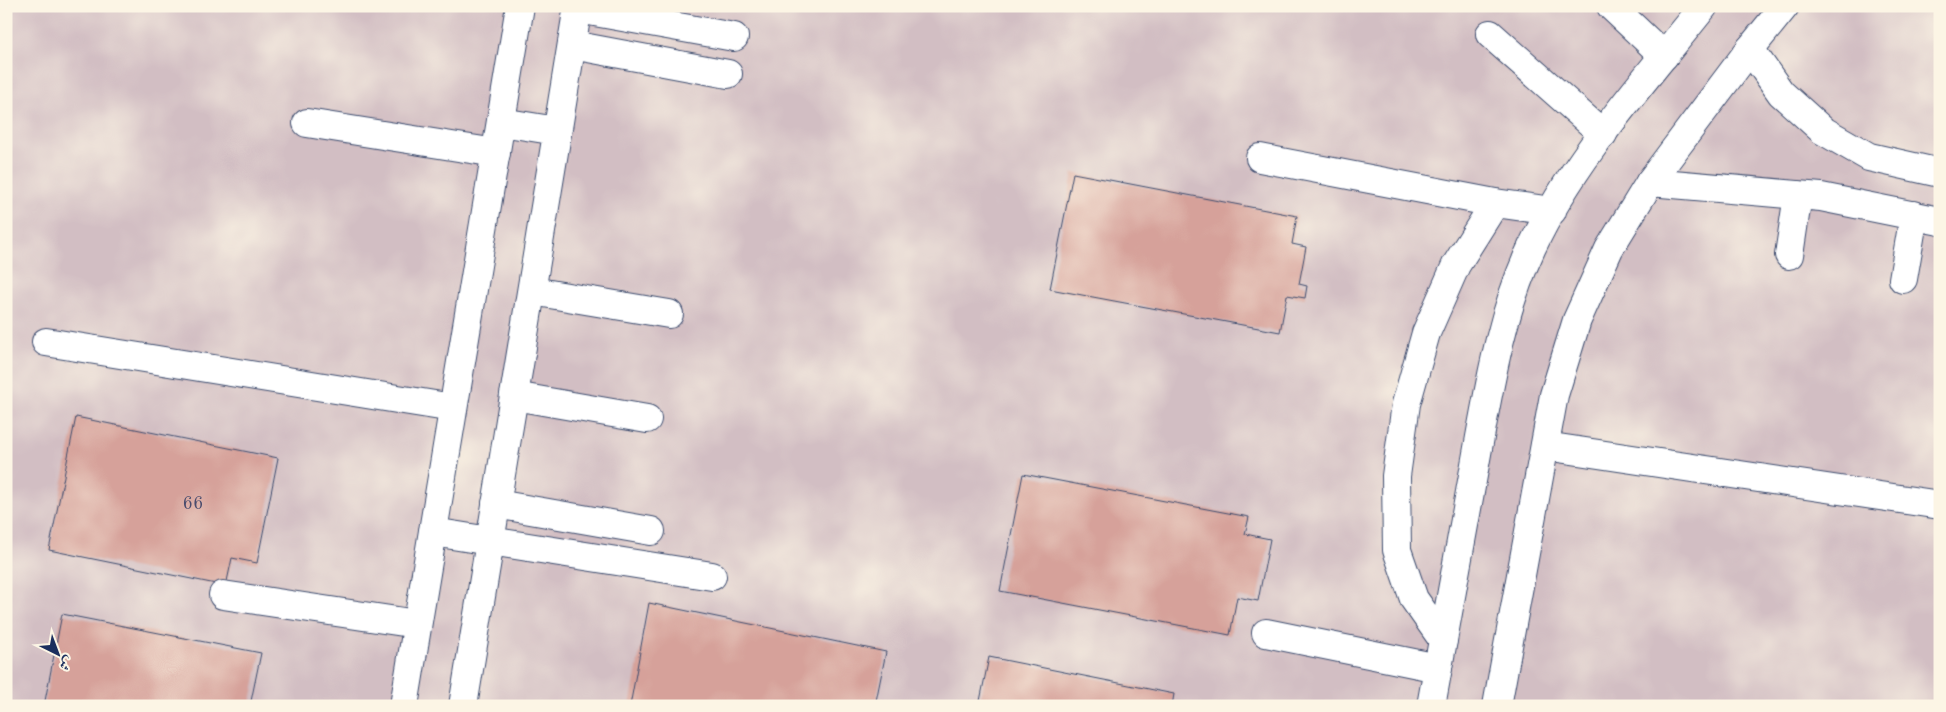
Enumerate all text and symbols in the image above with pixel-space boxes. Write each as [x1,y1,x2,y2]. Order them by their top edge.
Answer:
house number: 66 [183,495,203,513]
north arrow [32,630,82,680]
text: ش [56,653,76,673]

